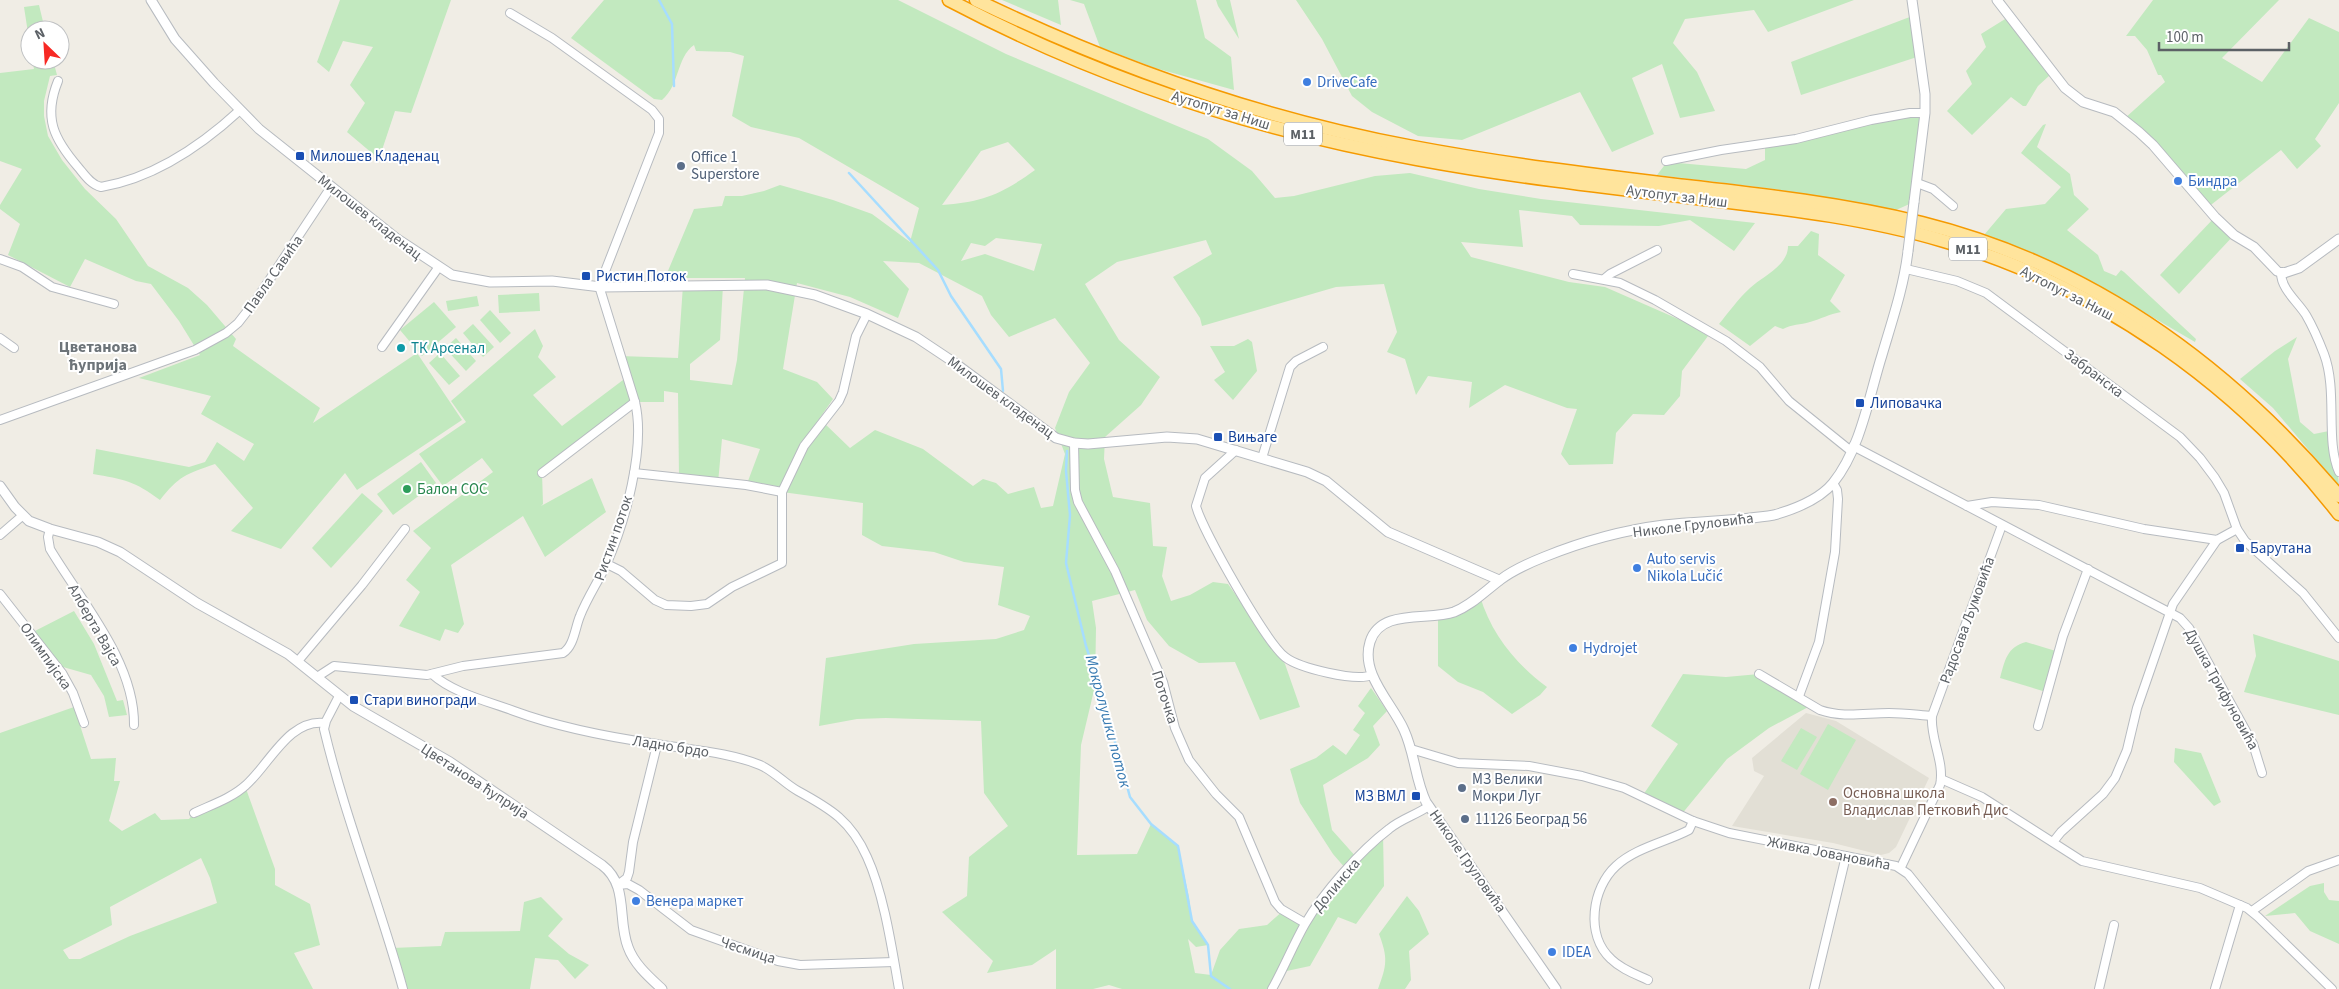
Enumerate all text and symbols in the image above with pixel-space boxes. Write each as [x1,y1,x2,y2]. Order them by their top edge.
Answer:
north arrow [20,20,70,70]
scale bar [2159,20,2289,52]
text: N [31,23,48,45]
text: 100 m [2166,27,2204,48]
place label: DriveCafe [1317,72,1377,93]
marker: DriveCafe [1301,76,1313,88]
street label: Аутопут за Ниш [1169,86,1273,135]
road number: M11 [1284,122,1322,146]
place label: Милошев Кладенац [310,146,440,167]
place label: Office 1 Superstore [691,147,760,185]
marker: Милошев Кладенац [294,150,306,162]
marker: Office 1 Superstore [675,160,687,172]
street label: Милошев кладенац [313,170,427,265]
place label: Биндра [2188,171,2237,192]
marker: Биндра [2172,175,2184,187]
street label: Аутопут за Ниш [1625,180,1729,213]
street label: Павла Савића [239,231,308,318]
road number: M11 [1949,238,1987,260]
street label: Аутопут за Ниш [2017,261,2117,326]
place label: Ристин Поток [596,266,687,287]
marker: Ристин Поток [580,270,592,282]
district label: Цветанова ћуприја [59,336,137,376]
place label: ТК Арсенал [411,338,485,359]
marker: ТК Арсенал [395,342,407,354]
street label: Забранска [2060,344,2128,403]
street label: Милошев кладенац [943,351,1059,444]
place label: Липовачка [1870,393,1942,414]
marker: Липовачка [1854,397,1866,409]
place label: Вињаге [1228,427,1277,448]
marker: Вињаге [1212,431,1224,443]
place label: Балон СОС [417,479,488,500]
marker: Балон СОС [401,483,413,495]
street label: Ристин поток [589,492,638,584]
street label: Николе Груловића [1631,508,1755,543]
place label: Барутана [2250,538,2312,559]
marker: Барутана [2234,542,2246,554]
place label: Auto servis Nikola Lučić [1647,549,1723,587]
street label: Радосава Љумовића [1935,554,2000,687]
marker: Auto servis Nikola Lučić [1631,562,1643,574]
street label: Алберта Вајса [63,580,127,670]
street label: Олимпијска [15,618,77,694]
street label: Душка Трифуновића [2179,625,2264,754]
place label: Hydrojet [1583,638,1637,659]
marker: Hydrojet [1567,642,1579,654]
water label: Мокролушки поток [1080,652,1136,790]
street label: Поточка [1146,668,1183,727]
place label: Стари виногради [364,690,477,711]
marker: Стари виногради [348,694,360,706]
street label: Ладно брдо [631,730,711,763]
street label: Цветанова ћуприја [417,739,533,824]
place label: МЗ Велики Мокри Луг [1472,769,1543,807]
marker: МЗ Велики Мокри Луг [1456,782,1468,794]
place label: Основна школа Владислав Петковић Дис [1843,783,2008,821]
place label: МЗ ВМЛ [1355,786,1406,807]
marker: МЗ ВМЛ [1410,790,1422,802]
marker: Основна школа Владислав Петковић Дис [1827,796,1839,808]
street label: Николе Груловића [1424,805,1511,917]
place label: 11126 Београд 56 [1475,809,1587,830]
marker: 11126 Београд 56 [1459,813,1471,825]
street label: Живка Јовановића [1765,831,1892,876]
street label: Долинска [1308,854,1365,917]
place label: Венера маркет [646,891,744,912]
marker: Венера маркет [630,895,642,907]
street label: Чесмица [717,932,778,969]
place label: IDEA [1562,942,1592,963]
marker: IDEA [1546,946,1558,958]

